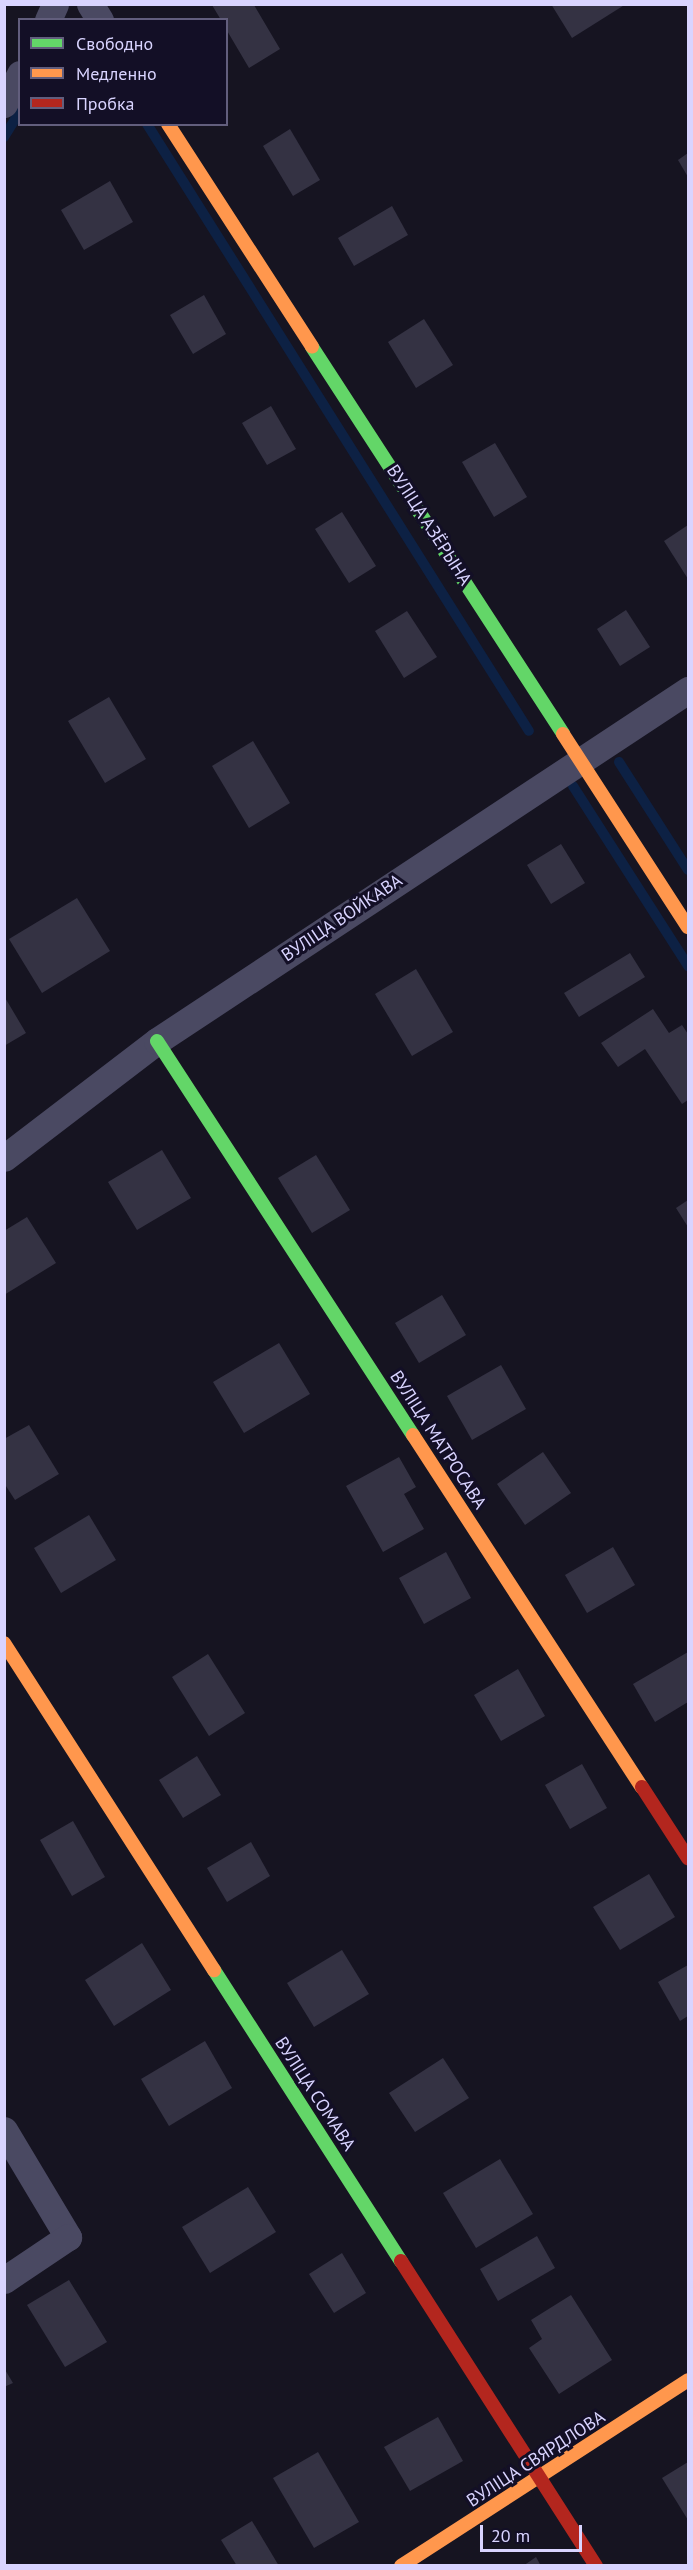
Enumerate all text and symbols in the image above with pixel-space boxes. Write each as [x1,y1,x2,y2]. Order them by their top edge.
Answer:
legend [18,18,228,126]
text: Свободно [76,32,153,55]
text: Медленно [76,62,157,85]
text: Пробка [76,92,134,115]
street label: ВУЛІЦА АЗЁРЫНА [382,460,476,590]
street label: ВУЛІЦА ВОЙКАВА [277,869,407,967]
street label: ВУЛІЦА МАТРОСАВА [385,1367,491,1513]
street label: ВУЛІЦА СОМАВА [270,2033,360,2155]
street label: ВУЛІЦА СВЯРДЛОВА [463,2406,609,2512]
scale bar [483,2513,585,2551]
text: 20 m [491,2524,530,2547]

